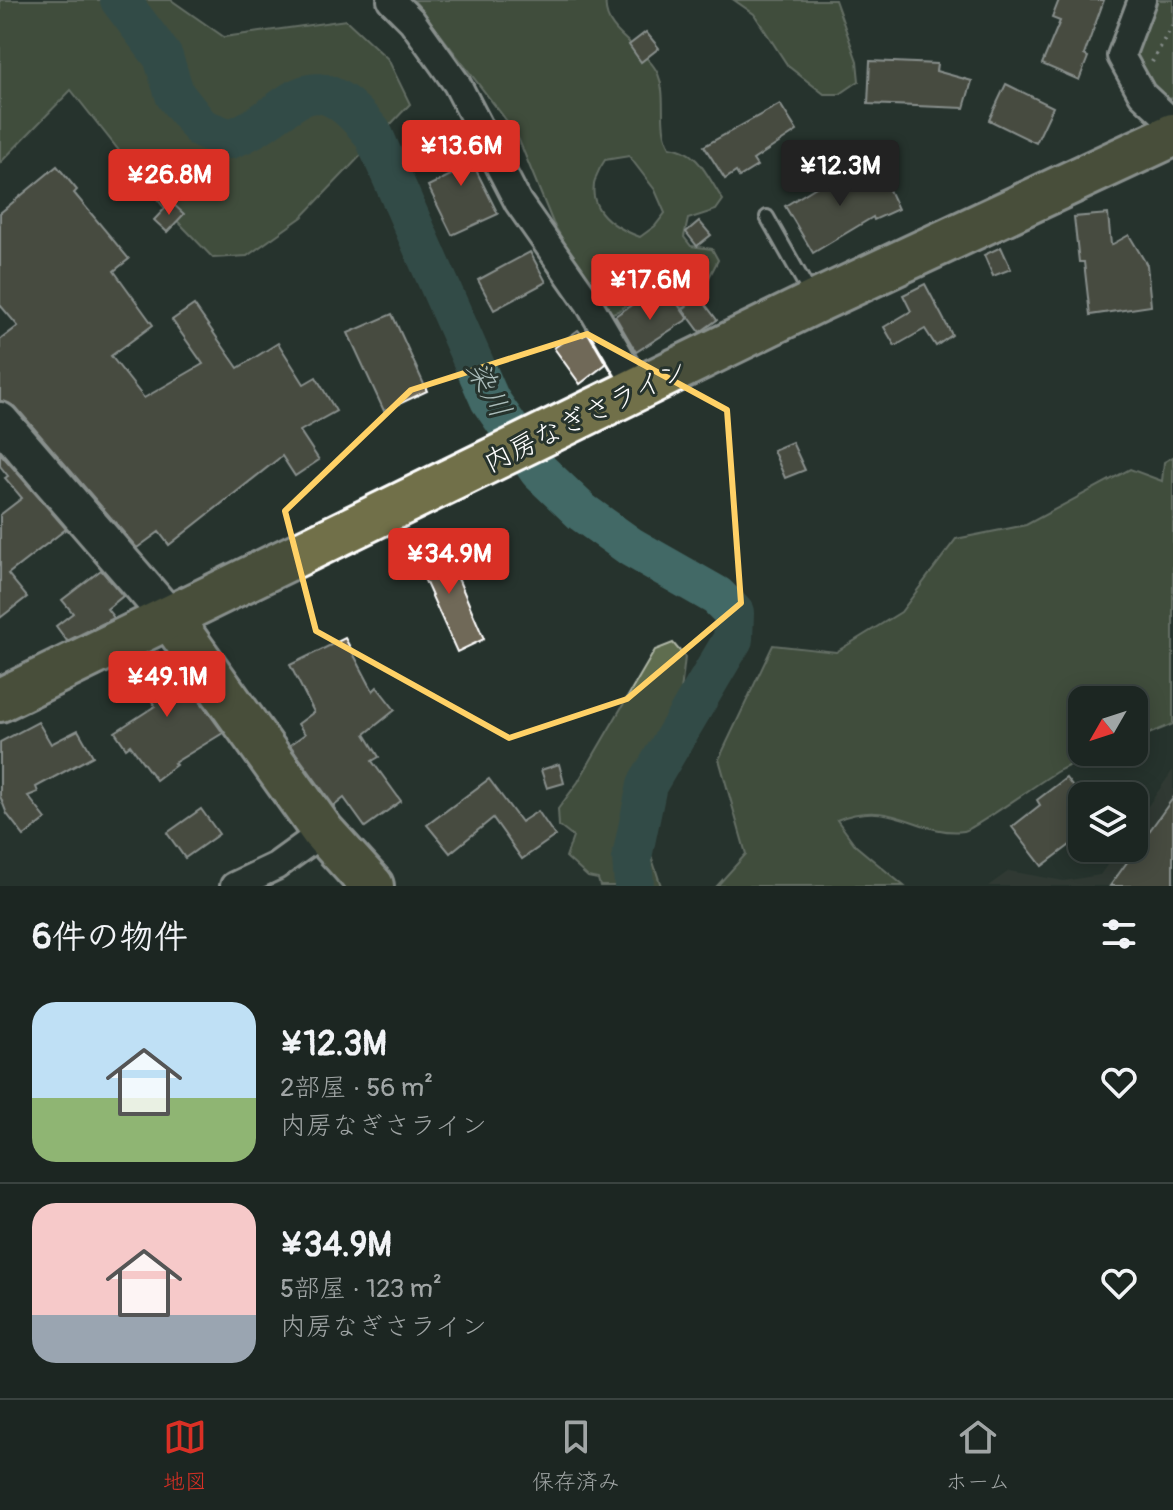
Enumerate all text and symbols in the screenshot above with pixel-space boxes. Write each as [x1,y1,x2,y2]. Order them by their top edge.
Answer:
pin: ¥13.6M [396,120,526,188]
text: ¥13.6M [420,130,502,162]
pin: ¥12.3M [775,140,905,208]
pin: ¥26.8M [104,149,234,217]
text: ¥12.3M [799,150,881,182]
text: ¥26.8M [126,159,212,191]
pin: ¥17.6M [585,254,715,322]
text: ¥17.6M [609,264,691,296]
street label: 内房なぎさライン [478,352,693,481]
water label: 染川 [458,354,519,424]
pin: ¥34.9M [384,528,514,596]
text: ¥34.9M [406,538,492,570]
pin: ¥49.1M [102,651,232,719]
text: ¥49.1M [126,661,208,693]
north arrow [1068,686,1148,766]
map controls [1068,686,1148,862]
button: layers [1068,782,1148,862]
icon: filters [1097,912,1141,956]
text: 6件の物件 [32,916,188,959]
text: ¥12.3M [280,1023,387,1066]
icon: home [96,1034,192,1130]
icon: heart [1097,1060,1141,1104]
text: 2部屋 · 56 m² [280,1072,433,1104]
text: 内房なぎさライン [280,1110,487,1142]
text: ¥34.9M [280,1224,392,1267]
icon: home [96,1235,192,1331]
icon: heart [1097,1261,1141,1305]
text: 5部屋 · 123 m² [280,1273,442,1305]
text: 内房なぎさライン [280,1311,487,1343]
tab: 地図 [163,1415,207,1496]
tab: 保存済み [532,1415,620,1496]
tab: ホーム [945,1415,1010,1496]

